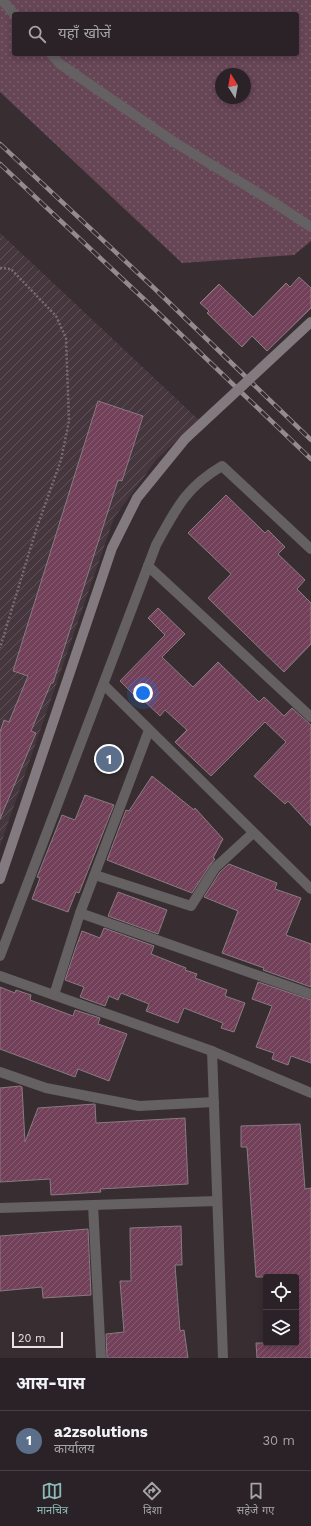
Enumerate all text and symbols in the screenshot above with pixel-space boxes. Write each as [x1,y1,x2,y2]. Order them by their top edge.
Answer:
search box [12,12,299,56]
icon: search [26,23,48,45]
text: यहाँ खोजें [58,24,111,42]
north arrow [215,68,251,104]
your location [133,683,153,703]
pin: 1 [96,744,122,774]
map controls [263,1274,299,1346]
button: locate [263,1274,299,1310]
button: layers [263,1310,299,1346]
scale bar [12,1330,63,1349]
text: 20 m [18,1332,46,1345]
text: आस-पास [16,1373,85,1393]
text: a2zsolutions [54,1423,148,1441]
text: 1 [26,1433,32,1448]
text: 30 m [263,1433,295,1448]
text: कार्यालय [54,1441,95,1456]
tab: मानचित्र [37,1480,68,1518]
tab: दिशा [141,1480,163,1518]
tab: सहेजे गए [237,1480,274,1518]

